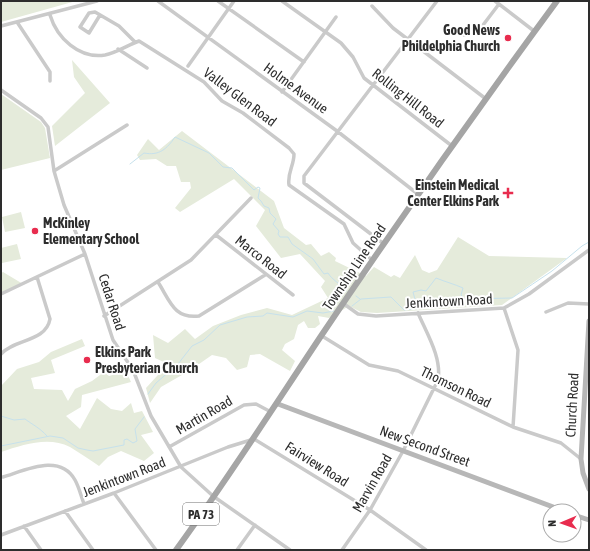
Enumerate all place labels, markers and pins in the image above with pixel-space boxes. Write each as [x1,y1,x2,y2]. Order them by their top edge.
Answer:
place label: Good News Phildelphia Church [402,22,500,54]
marker: Good News Phildelphia Church [503,33,513,43]
place label: Einstein Medical Center Elkins Park [407,177,500,209]
marker: Einstein Medical Center Elkins Park [502,187,514,199]
place label: McKinley Elementary School [43,215,139,247]
marker: McKinley Elementary School [30,226,40,236]
place label: Elkins Park Presbyterian Church [95,344,199,376]
marker: Elkins Park Presbyterian Church [82,355,92,365]

